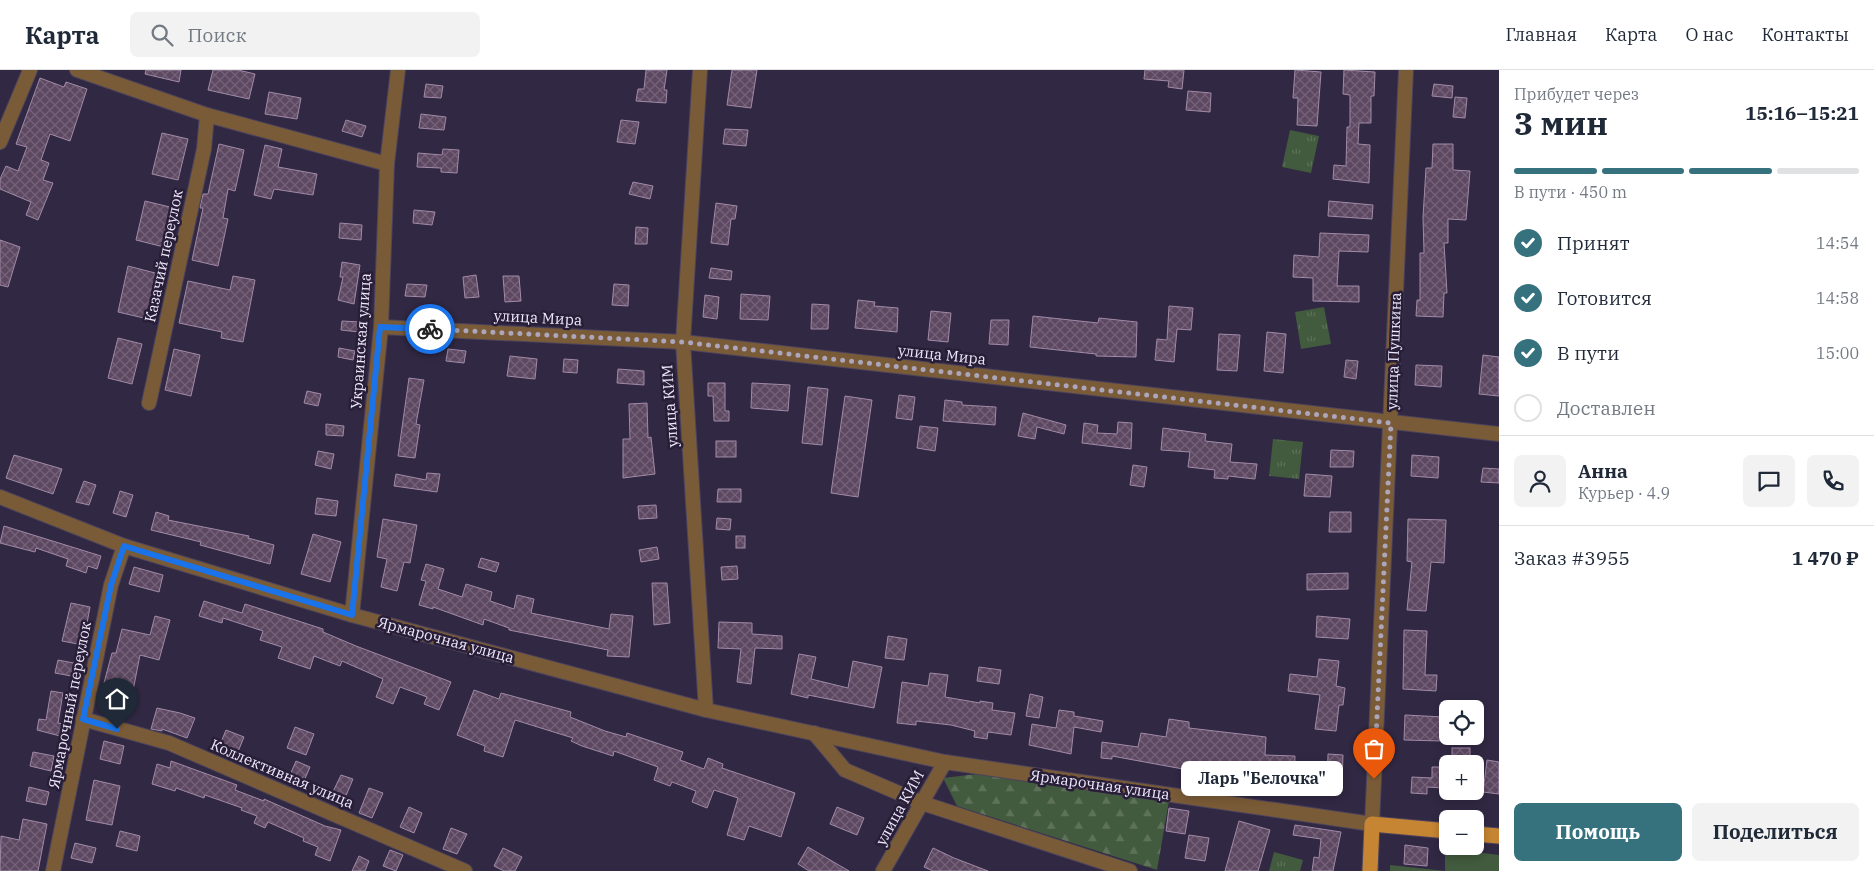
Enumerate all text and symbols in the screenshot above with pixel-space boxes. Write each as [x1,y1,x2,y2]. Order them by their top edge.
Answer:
search box [130,12,480,57]
text: Карта [25,19,100,51]
icon: search [148,21,176,49]
text: Поиск [188,23,247,47]
text: Главная [1505,23,1577,46]
text: Карта [1605,23,1657,46]
text: О нас [1685,23,1733,46]
text: Контакты [1761,23,1849,46]
text: Прибудет через [1514,84,1639,104]
text: 15:16–15:21 [1745,101,1859,125]
text: 3 мин [1514,102,1608,144]
text: В пути · 450 m [1514,182,1627,202]
street label: Казачий переулок [140,188,187,324]
icon: check [1514,229,1542,257]
text: Принят [1557,231,1630,255]
text: 14:54 [1816,233,1859,253]
street label: Украинская улица [346,272,375,410]
icon: check [1514,284,1542,312]
text: Готовится [1557,286,1652,310]
text: 14:58 [1816,288,1859,308]
street label: улица Пушкина [1382,292,1405,410]
courier [405,304,455,354]
street label: улица Мира [493,306,583,329]
icon: bike [416,315,444,343]
icon: check [1514,339,1542,367]
street label: улица Мира [897,340,987,369]
text: В пути [1557,341,1619,365]
text: 15:00 [1816,343,1859,363]
street label: улица КИМ [657,364,682,448]
text: Доставлен [1557,396,1656,420]
button: person [1514,455,1566,507]
button: chat [1743,455,1795,507]
button: phone [1807,455,1859,507]
text: Анна [1578,459,1628,483]
text: Курьер · 4.9 [1578,483,1670,503]
text: Заказ #3955 [1514,546,1630,570]
text: 1 470 ₽ [1792,546,1859,570]
street label: Ярмарочная улица [376,612,516,667]
street label: Ярмарочный переулок [44,619,95,790]
pin [96,678,138,729]
icon: home [103,685,131,713]
map controls [1439,700,1484,855]
button: locate [1439,700,1484,745]
pin [1353,728,1395,779]
street label: Коллективная улица [208,735,357,812]
icon: bag [1360,735,1388,763]
button: + [1439,755,1484,800]
callout: Ларь "Белочка" [1182,762,1344,796]
street label: Ярмарочная улица [1029,765,1171,804]
street label: улица КИМ [871,767,928,849]
text: Ларь "Белочка" [1198,768,1326,788]
button: Помощь [1514,803,1682,861]
button: Поделиться [1692,803,1859,861]
button: − [1439,810,1484,855]

